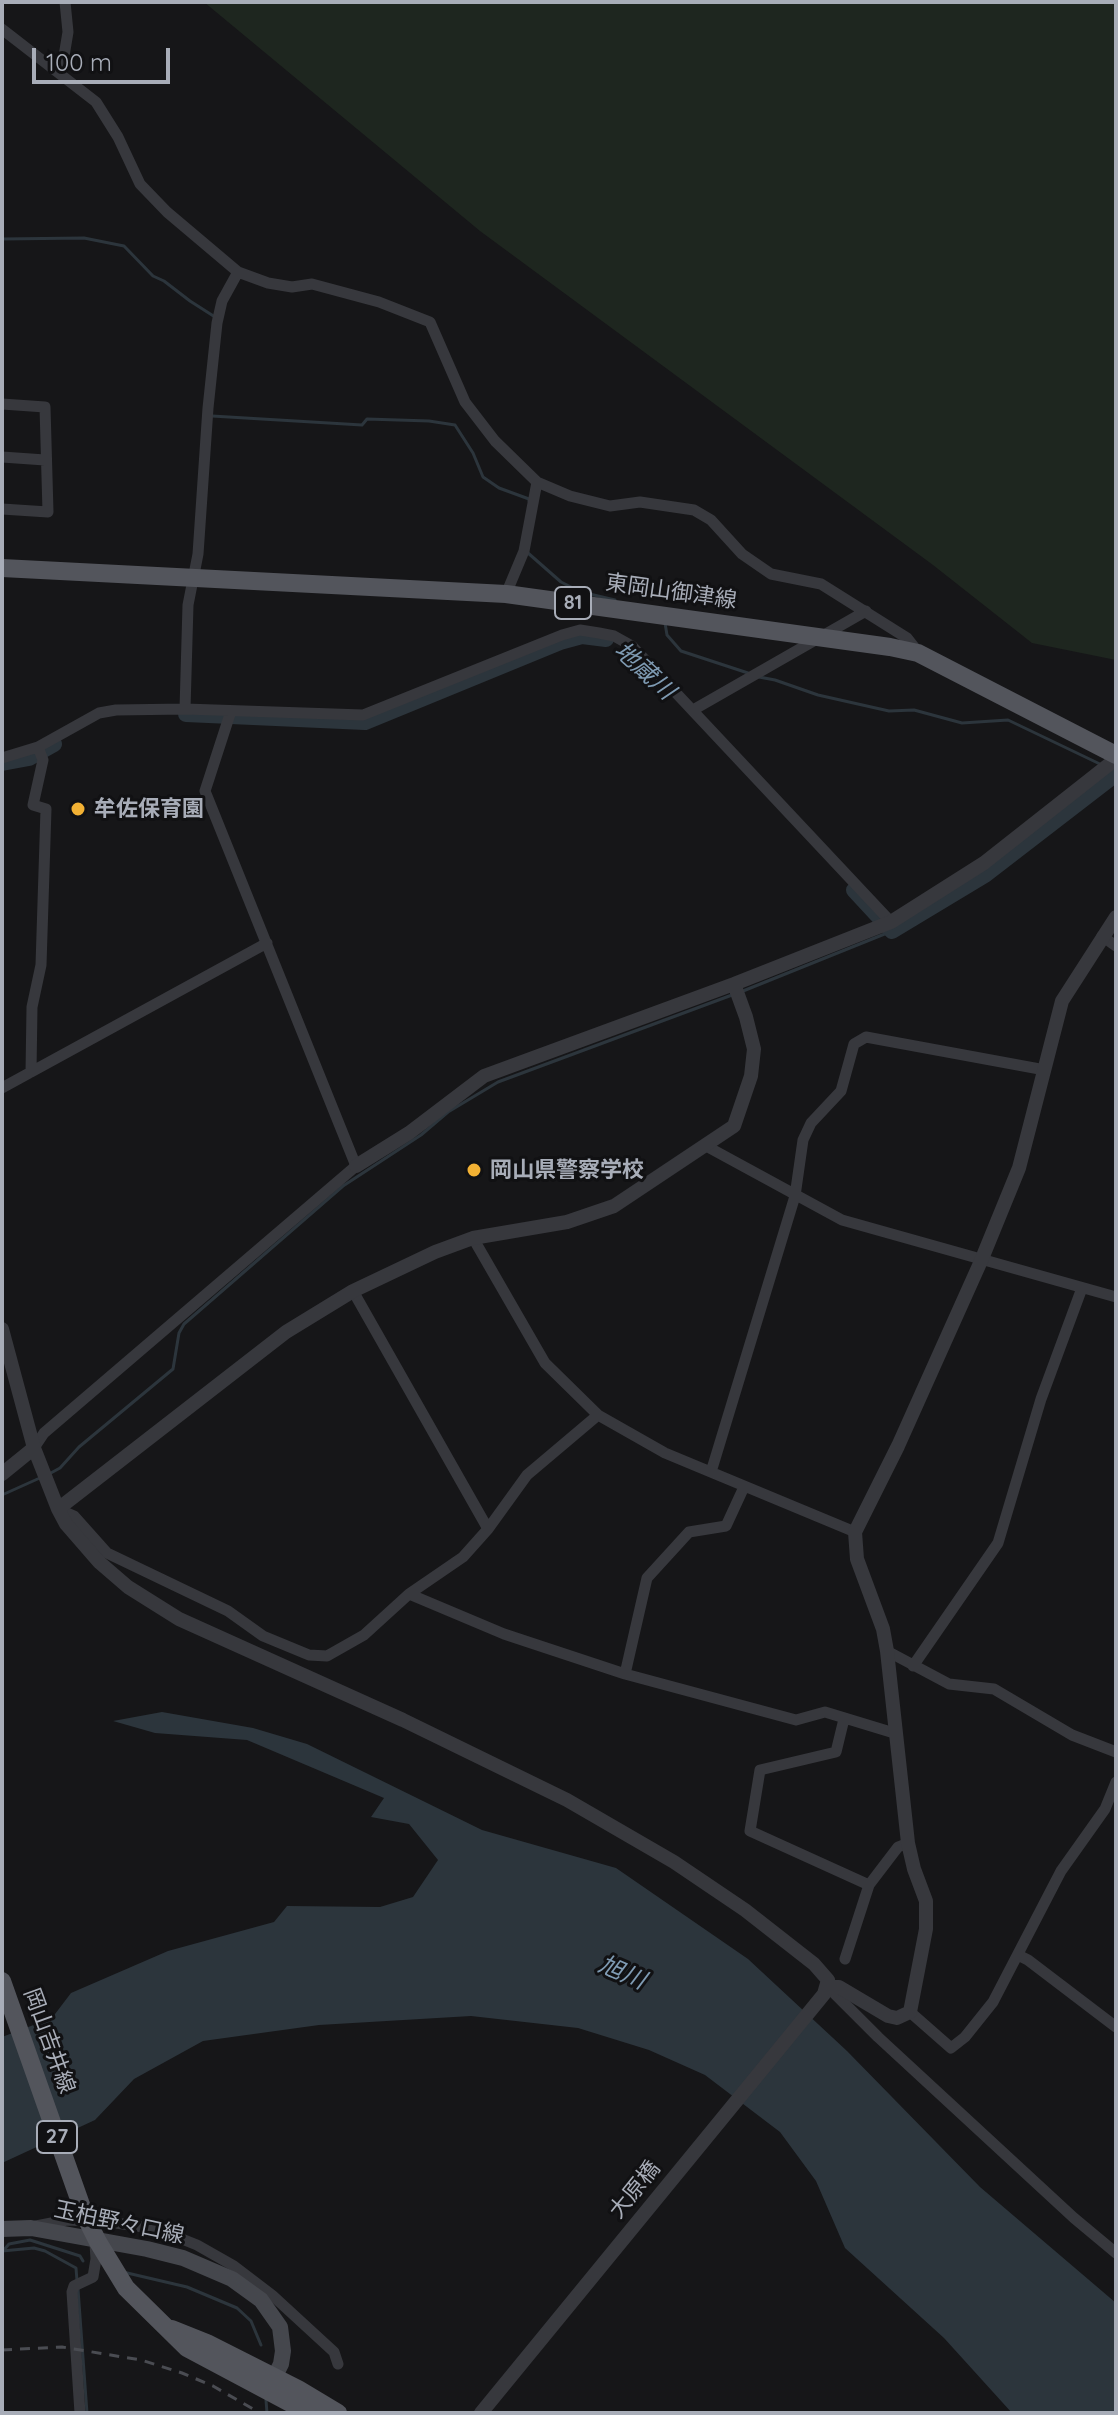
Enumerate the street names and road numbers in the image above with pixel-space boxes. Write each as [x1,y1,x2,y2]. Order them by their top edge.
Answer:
street label: 東岡山御津線 [604,570,738,614]
road number: 81 [555,587,591,619]
street label: 岡山吉井線 [18,1985,80,2097]
road number: 27 [37,2121,77,2153]
street label: 大原橋 [604,2156,666,2224]
street label: 玉柏野々口線 [52,2196,186,2250]

